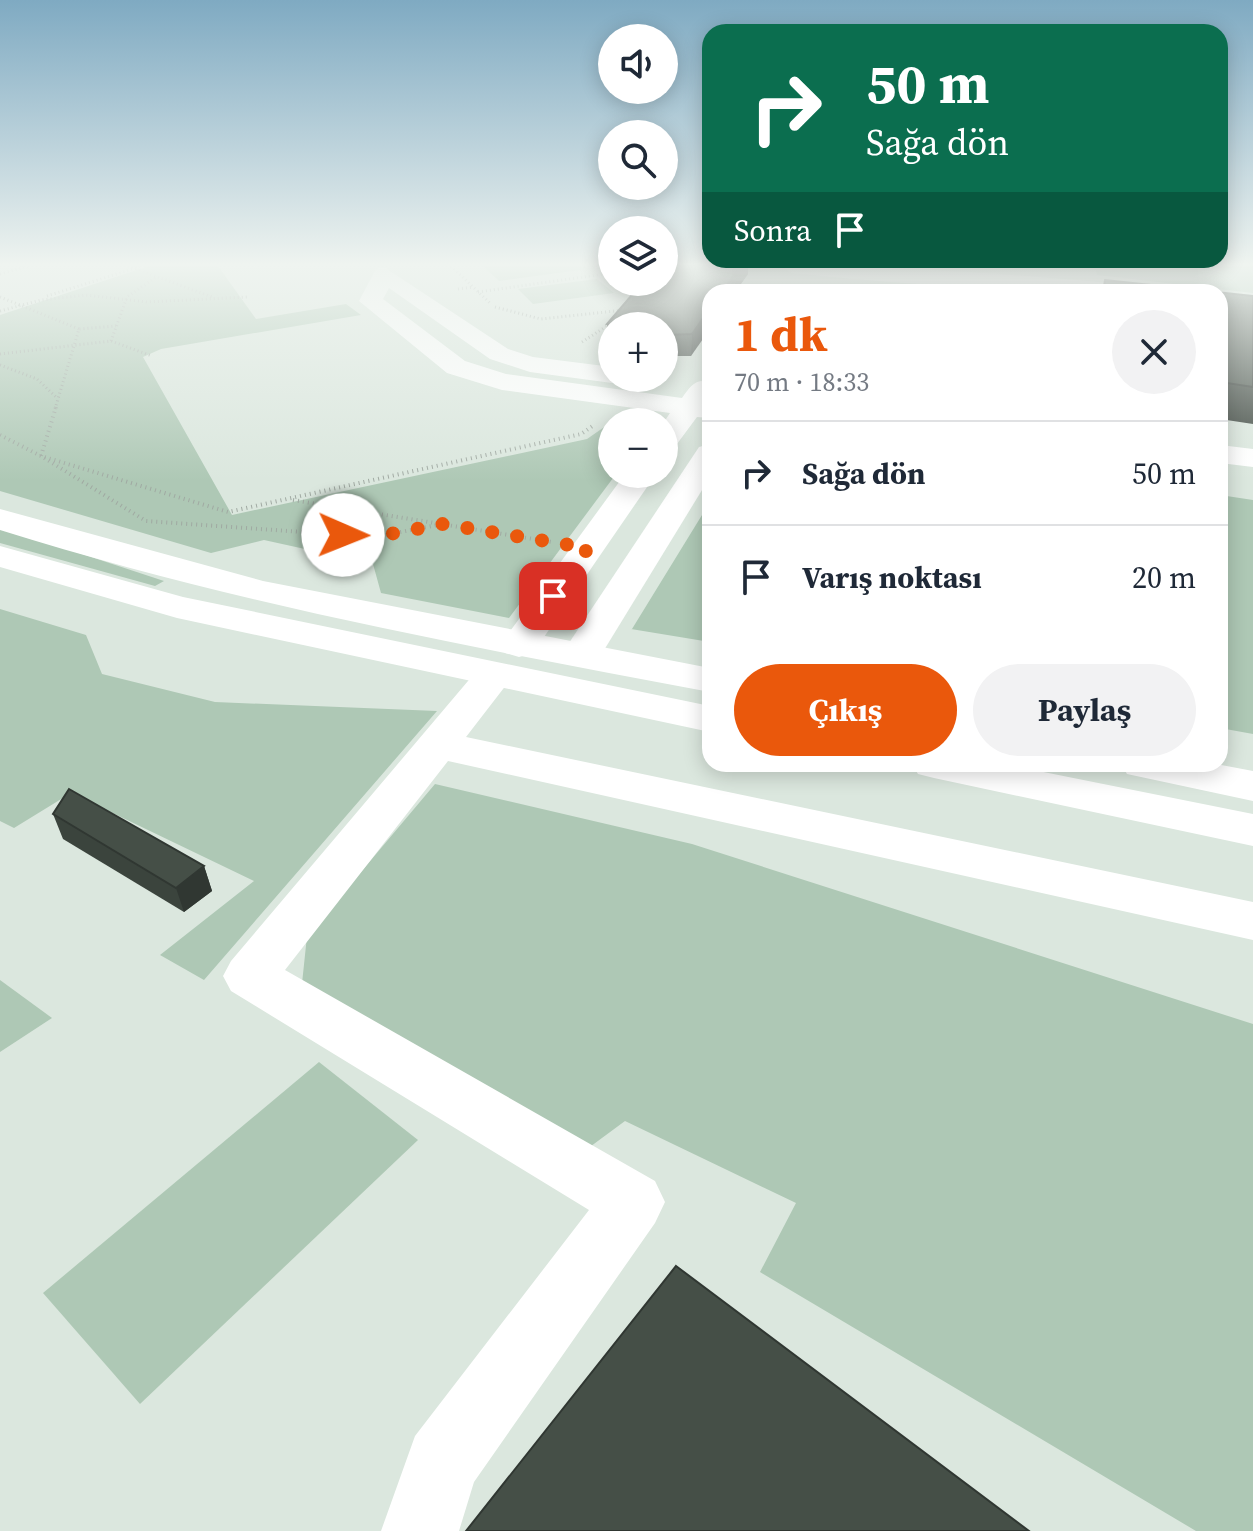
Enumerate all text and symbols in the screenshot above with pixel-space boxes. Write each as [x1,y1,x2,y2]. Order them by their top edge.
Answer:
map controls [598,24,678,488]
button: sound [598,24,678,104]
text: 50 m [866,45,989,122]
icon: right [734,56,838,160]
text: Sağa dön [866,118,1009,167]
button: search [598,120,678,200]
icon: arrive [828,208,872,252]
text: Sonra [734,210,812,251]
button: layers [598,216,678,296]
text: 1 dk [734,301,828,367]
button: close [1112,310,1196,394]
button: + [598,312,678,392]
text: 70 m · 18:33 [734,364,869,400]
button: − [598,408,678,488]
icon: right [734,451,778,495]
text: Sağa dön [802,453,925,494]
text: 50 m [1132,453,1196,494]
position arrow [301,493,385,577]
icon: arrive [734,555,778,599]
text: Varış noktası [802,557,982,598]
text: 20 m [1132,557,1196,598]
pin [519,562,587,630]
icon: arrive [531,574,575,618]
button: Çıkış [734,664,957,756]
button: Paylaş [973,664,1196,756]

